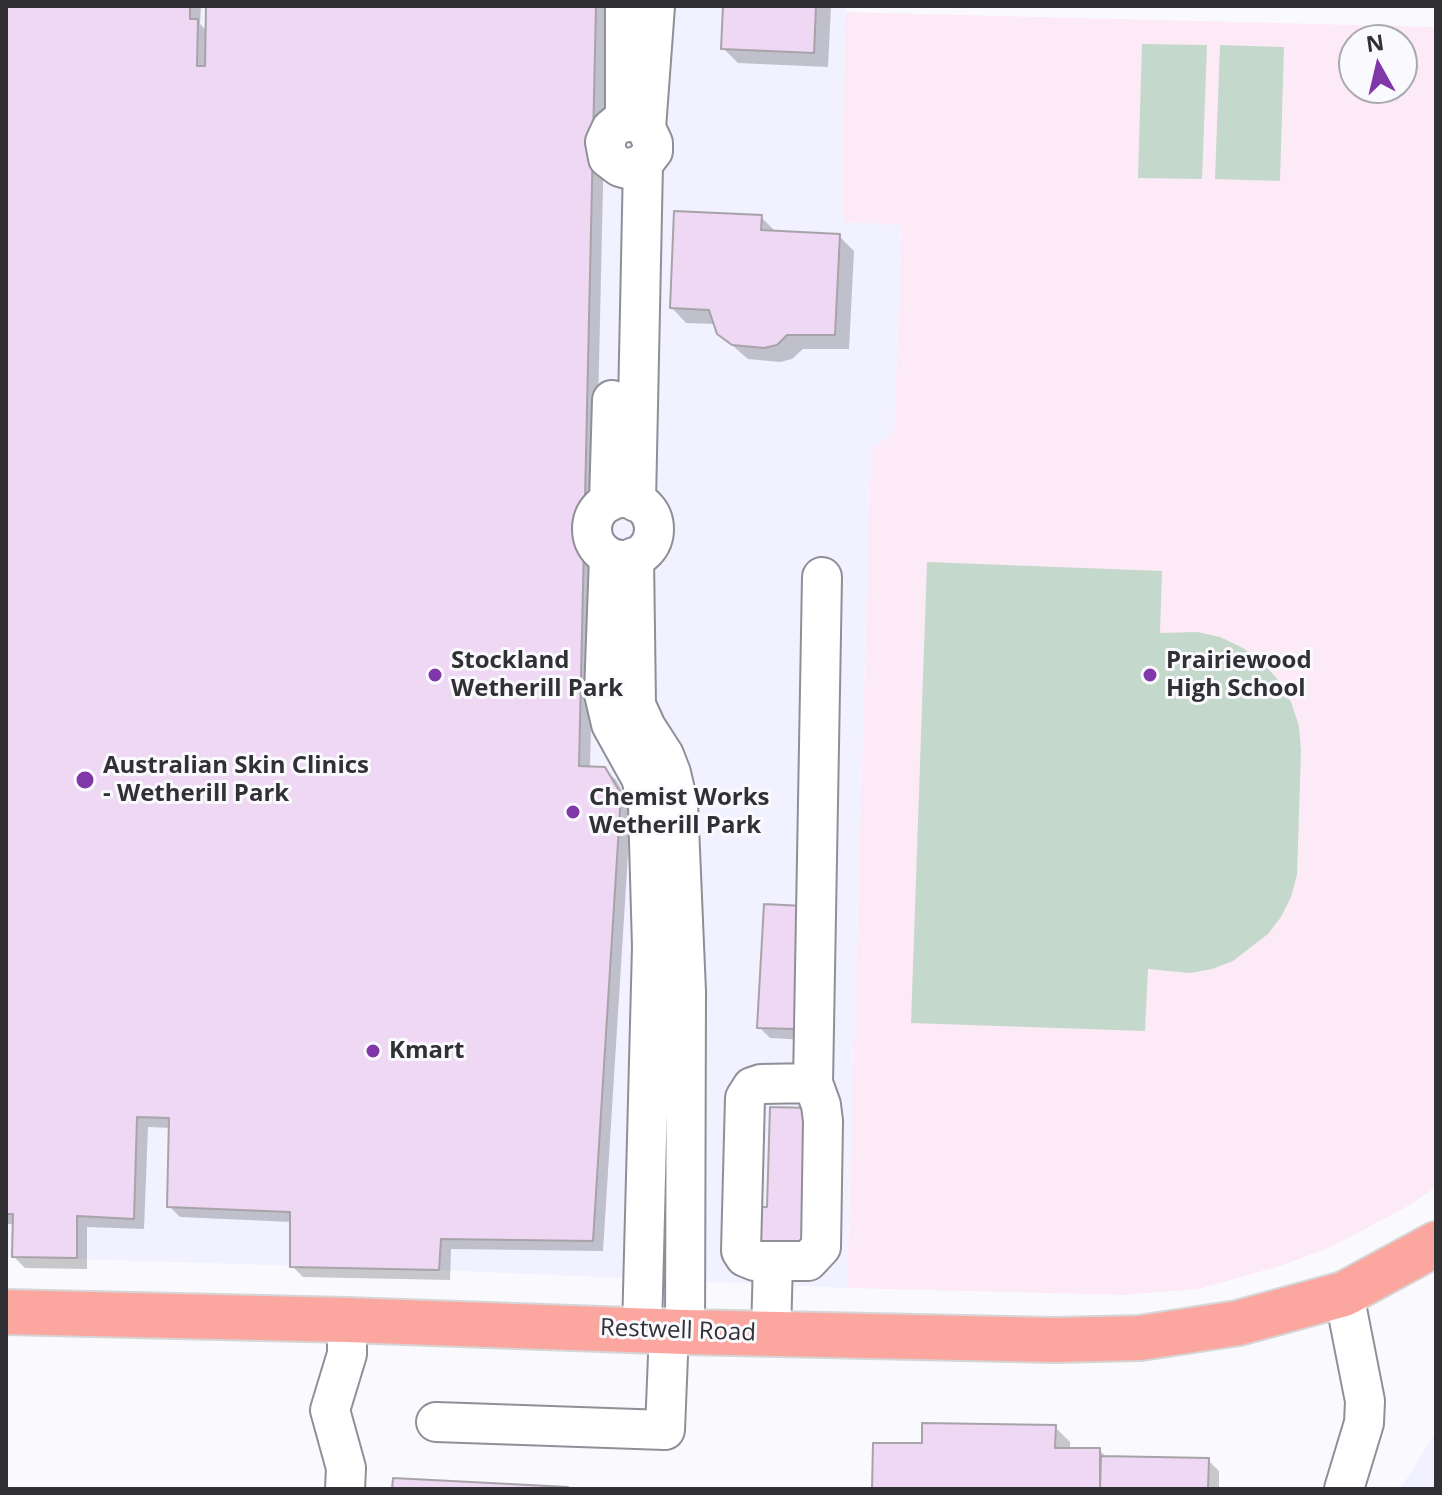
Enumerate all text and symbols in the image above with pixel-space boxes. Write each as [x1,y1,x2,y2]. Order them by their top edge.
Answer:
north arrow [1338,24,1418,104]
text: N [1364,26,1386,58]
place label: Stockland Wetherill Park [451,647,623,703]
place label: Prairiewood High School [1166,647,1312,703]
marker: Stockland Wetherill Park [426,666,444,684]
marker: Prairiewood High School [1141,666,1159,684]
place label: Australian Skin Clinics - Wetherill Park [103,752,369,808]
marker: Australian Skin Clinics - Wetherill Park [74,769,96,791]
place label: Chemist Works Wetherill Park [589,784,769,840]
marker: Chemist Works Wetherill Park [564,803,582,821]
place label: Kmart [389,1037,464,1065]
marker: Kmart [364,1042,382,1060]
street label: Restwell Road [600,1314,756,1348]

